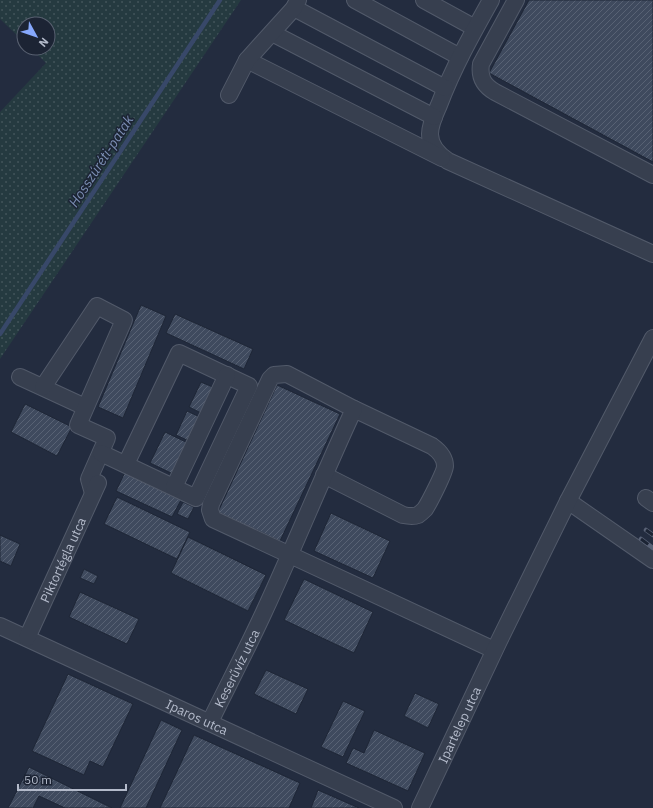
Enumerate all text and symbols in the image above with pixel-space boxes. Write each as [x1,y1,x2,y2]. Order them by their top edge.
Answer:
north arrow [16,16,56,56]
text: N [36,35,52,50]
water label: Hosszúréti-patak [65,111,138,210]
street label: Piktortégla utca [36,515,90,605]
street label: Keserűvíz utca [211,627,264,710]
street label: Ipartelep utca [434,684,485,766]
street label: Iparos utca [163,696,231,739]
scale bar [18,766,126,792]
text: 50 m [24,772,52,787]

